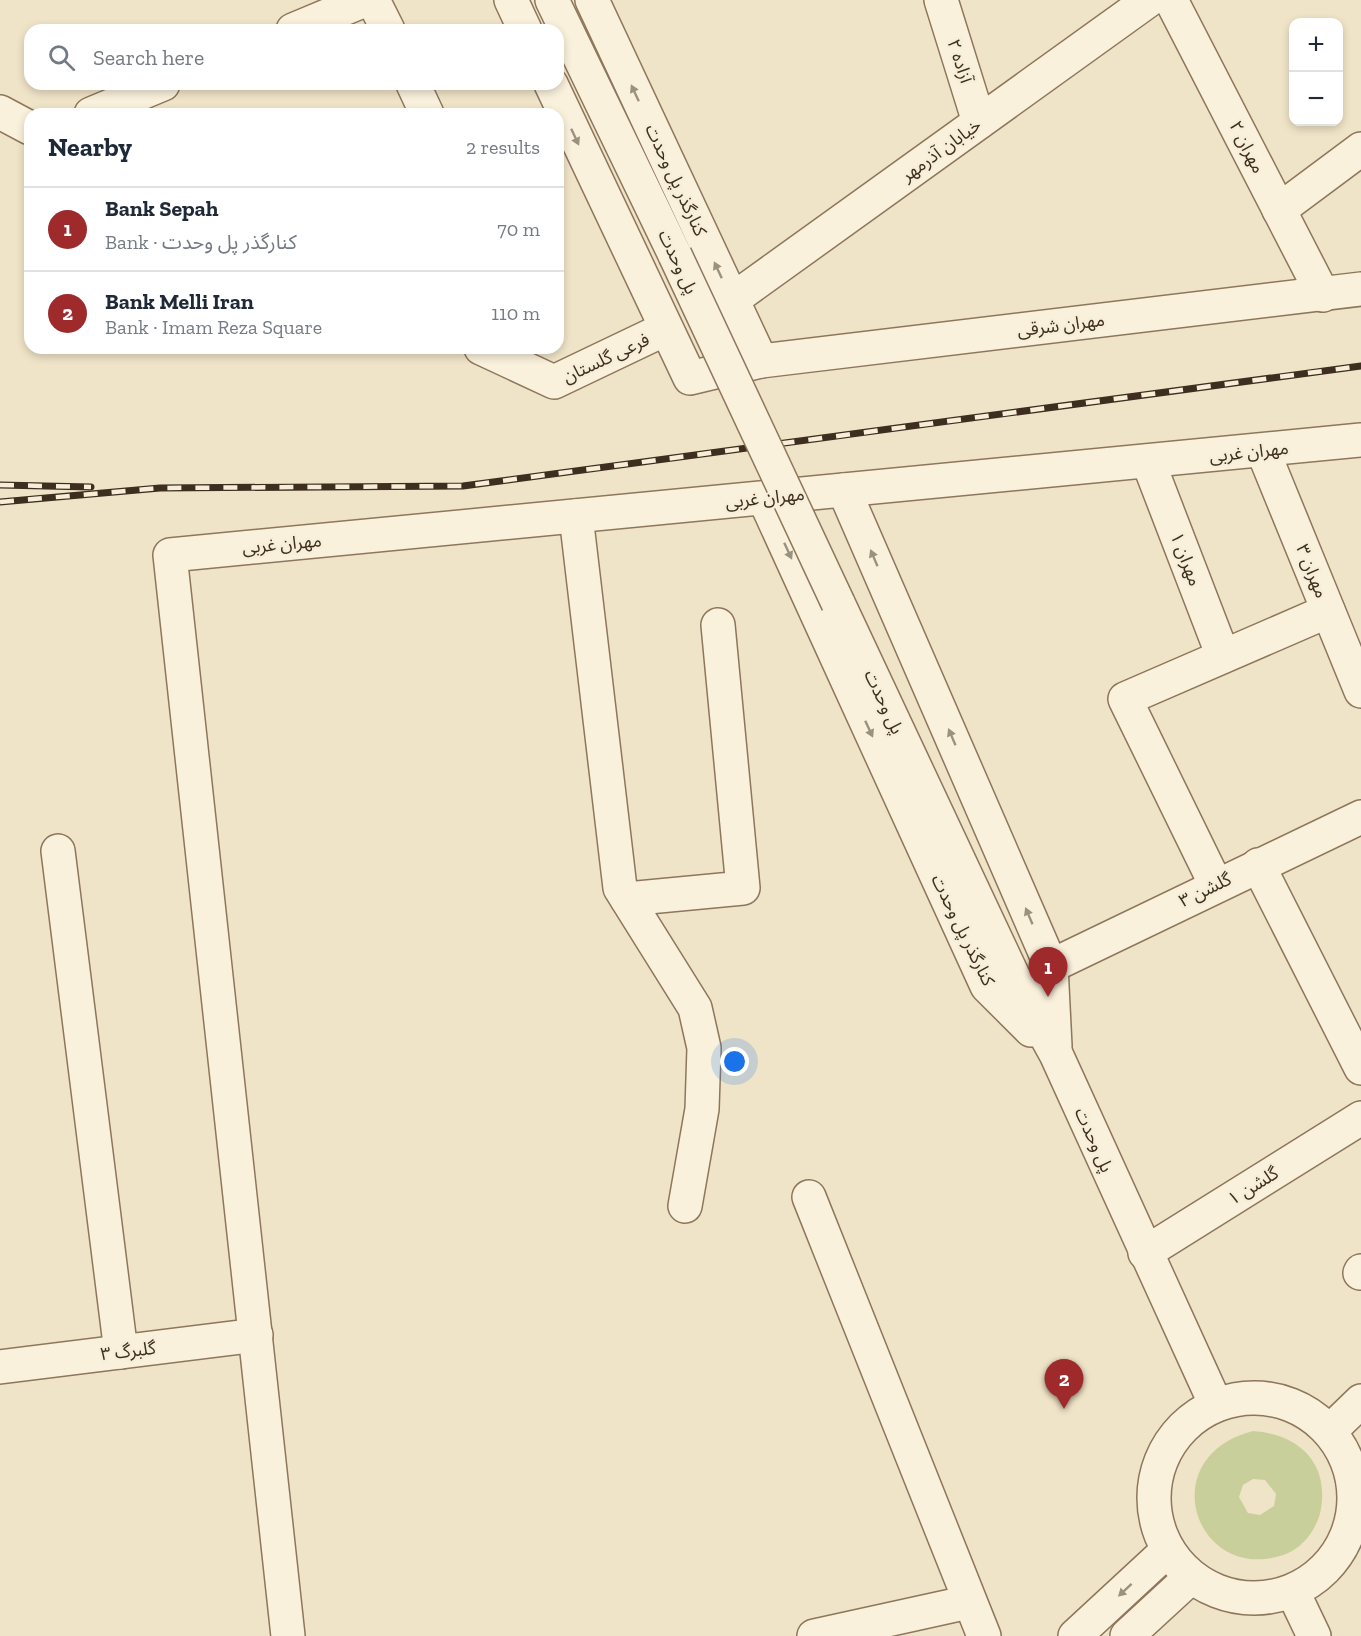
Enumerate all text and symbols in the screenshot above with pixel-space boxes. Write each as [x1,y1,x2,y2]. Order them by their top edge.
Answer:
map controls [1289,18,1343,126]
button: + [1289,18,1343,72]
search box [24,24,564,90]
street label: آزاده ۲ [943,36,978,86]
icon: search [45,41,78,74]
text: Search here [93,44,204,71]
button: − [1289,72,1343,126]
one-way arrow [630,84,640,102]
street label: خیابان آذرمهر [896,114,985,187]
street label: مهران ۲ [1224,117,1270,177]
street label: کنارگذر پل وحدت [640,120,712,240]
one-way arrow [571,128,580,145]
text: Nearby [48,131,132,163]
text: 2 results [466,135,540,159]
text: Bank Sepah [105,195,219,222]
text: 1 [63,217,72,241]
text: 70 m [497,217,540,241]
street label: پل وحدت [653,226,702,298]
text: Bank · کنارگذر پل وحدت [105,230,297,254]
one-way arrow [714,261,723,278]
text: Bank Melli Iran [105,288,254,315]
text: 2 [62,301,73,325]
text: 110 m [491,301,540,325]
street label: مهران شرقی [1016,309,1106,341]
text: Bank · Imam Reza Square [105,315,322,339]
street label: فرعی گلستان [559,328,653,388]
street label: مهران غربی [1208,437,1290,467]
street label: مهران غربی [724,483,806,513]
street label: مهران ۱ [1166,529,1206,589]
street label: مهران غربی [241,530,323,558]
street label: مهران ۳ [1291,541,1333,601]
one-way arrow [784,543,793,560]
one-way arrow [869,549,879,567]
street label: پل وحدت [859,666,908,738]
one-way arrow [865,720,874,737]
one-way arrow [947,729,956,746]
street label: گلشن ۳ [1175,868,1235,912]
street label: کنارگذر پل وحدت [926,871,1000,990]
one-way arrow [1024,907,1034,925]
pin: 1 [1028,948,1068,997]
your location [720,1047,749,1076]
street label: پل وحدت [1070,1104,1118,1176]
street label: گلشن ۱ [1224,1162,1283,1210]
street label: گلبرگ ۳ [99,1337,157,1365]
pin: 2 [1044,1360,1084,1409]
one-way arrow [1118,1582,1132,1596]

